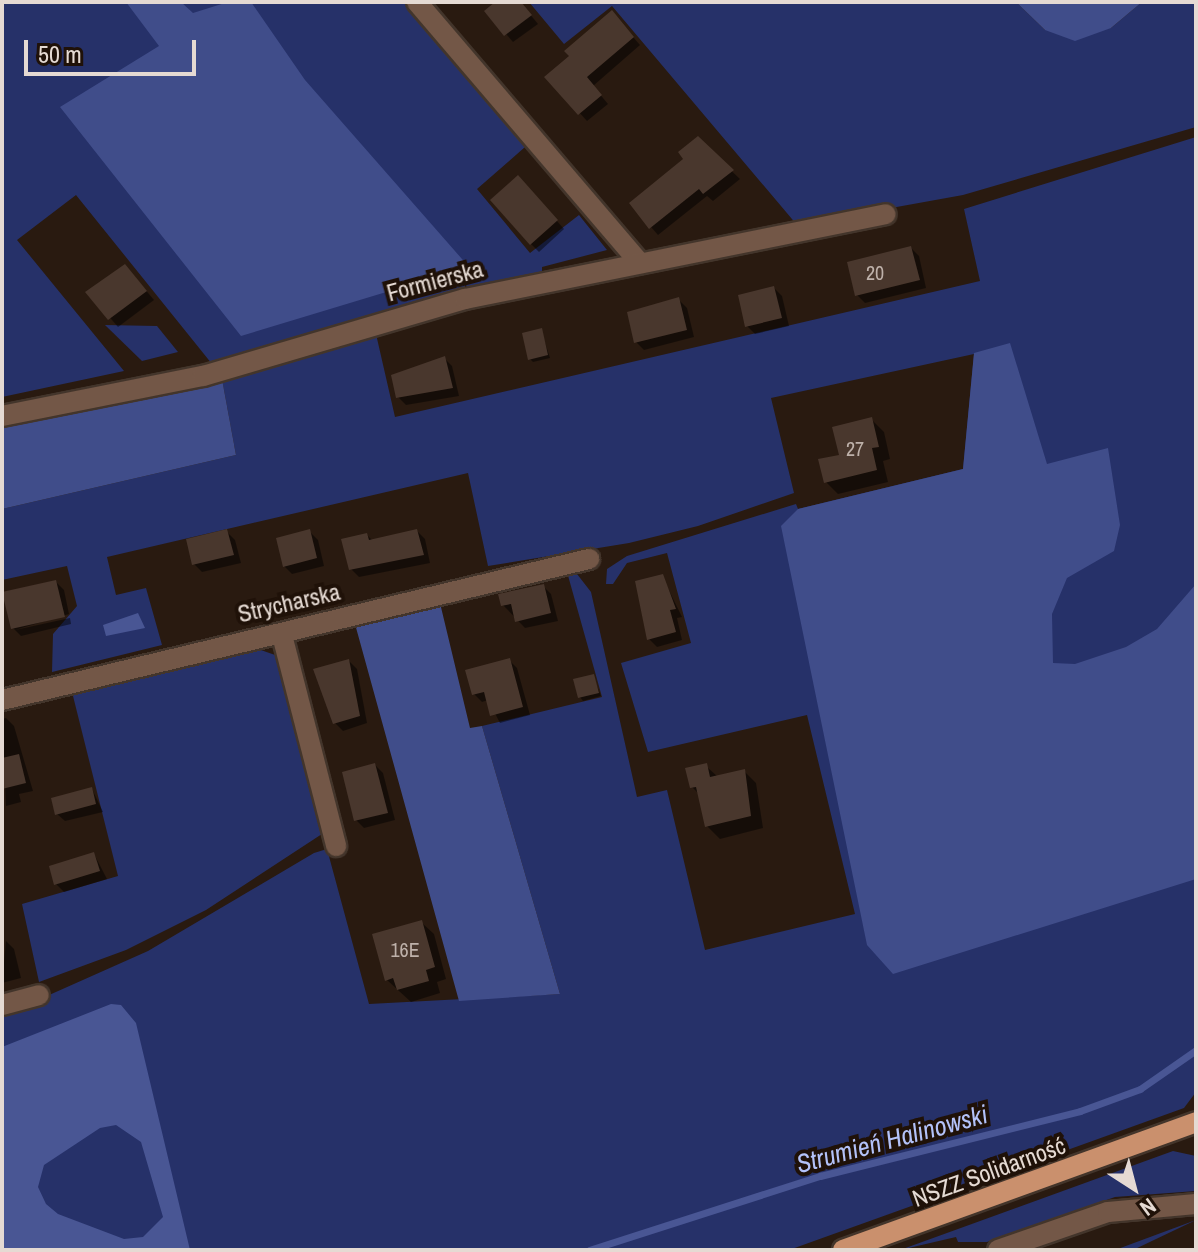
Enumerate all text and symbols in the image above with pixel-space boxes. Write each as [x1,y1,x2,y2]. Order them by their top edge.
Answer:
scale bar [28,24,200,74]
text: 50 m [38,38,82,70]
street label: Formierska [384,254,486,308]
house number: 20 [866,260,884,284]
house number: 27 [846,436,864,460]
street label: Strycharska [235,577,343,629]
house number: 16E [390,937,420,961]
water label: Strumień Halinowski [793,1098,991,1180]
street label: NSZZ Solidarność [909,1131,1069,1213]
north arrow [1094,1148,1174,1228]
text: N [1134,1191,1162,1223]

